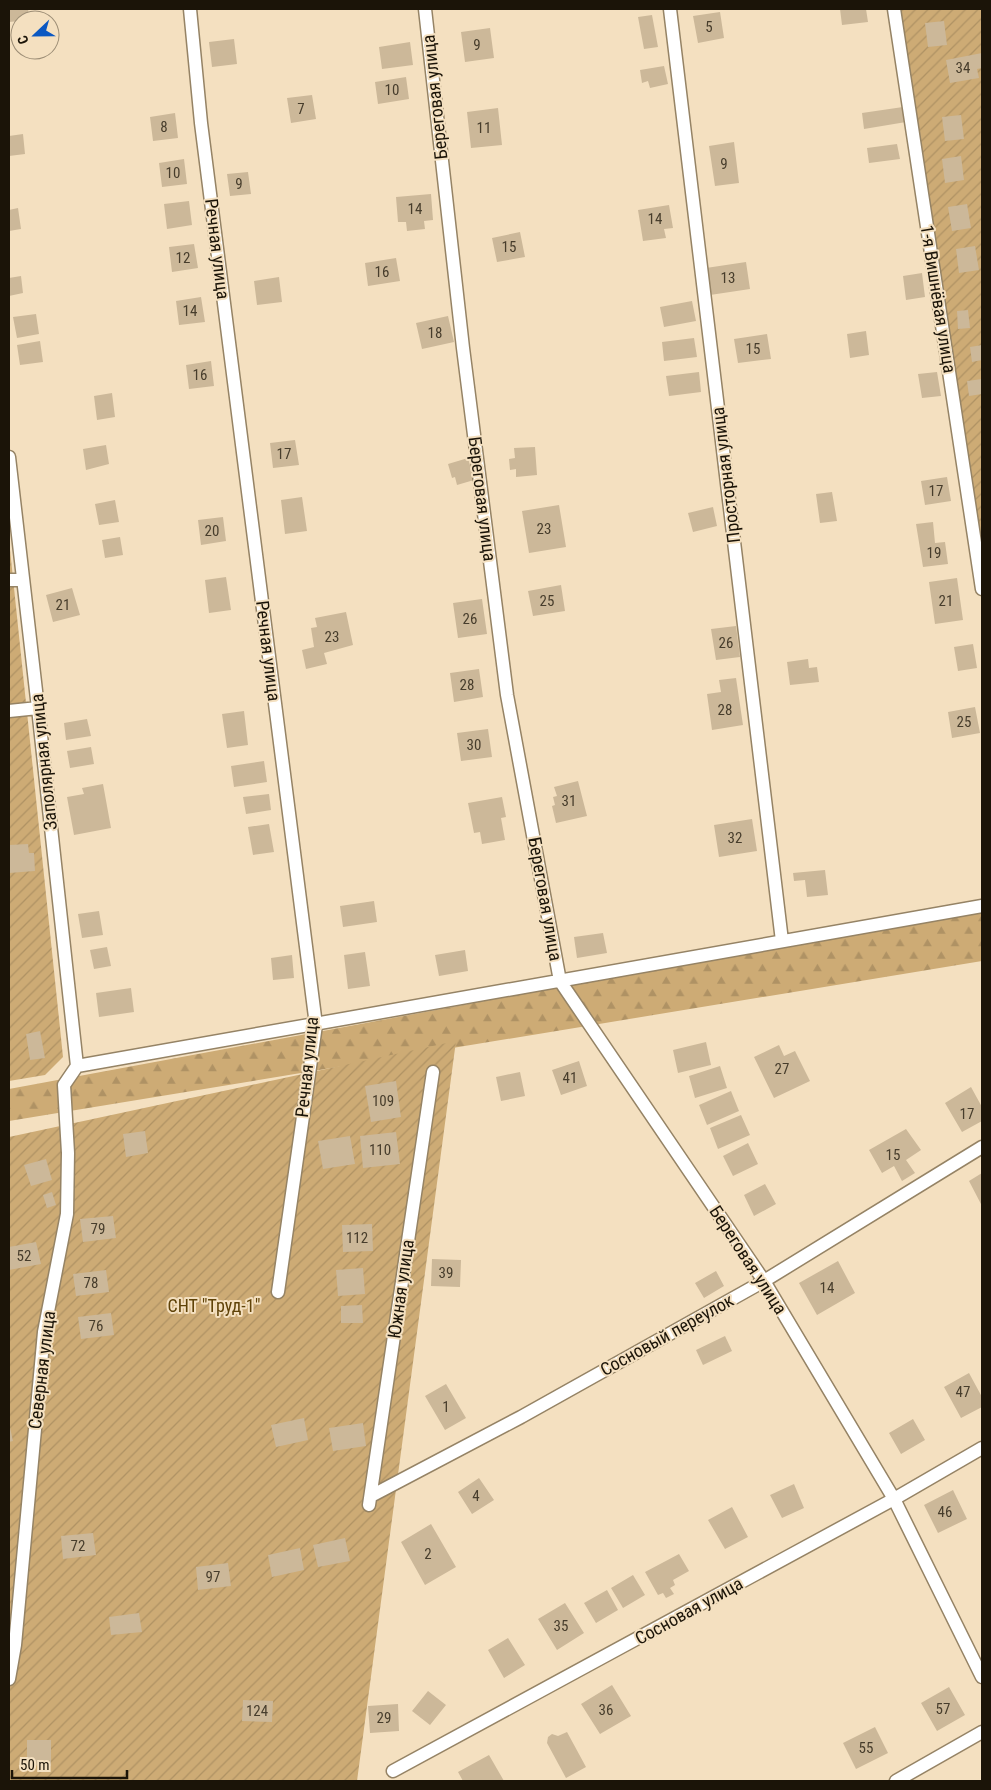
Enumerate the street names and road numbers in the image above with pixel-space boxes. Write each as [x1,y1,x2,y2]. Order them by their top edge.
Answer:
street label: Береговая улица [418,34,451,160]
street label: Речная улица [201,197,234,300]
street label: 1-я Вишнёвая улица [916,223,961,374]
street label: Просторная улица [707,406,744,544]
street label: Береговая улица [464,436,501,562]
street label: Речная улица [252,599,285,702]
street label: Заполярная улица [26,693,61,831]
street label: Береговая улица [524,835,567,962]
street label: Речная улица [291,1016,322,1118]
street label: Береговая улица [706,1201,791,1318]
street label: Южная улица [383,1238,418,1340]
street label: Сосновый переулок [596,1289,737,1380]
street label: Северная улица [24,1310,59,1430]
street label: Сосновая улица [631,1572,746,1649]

